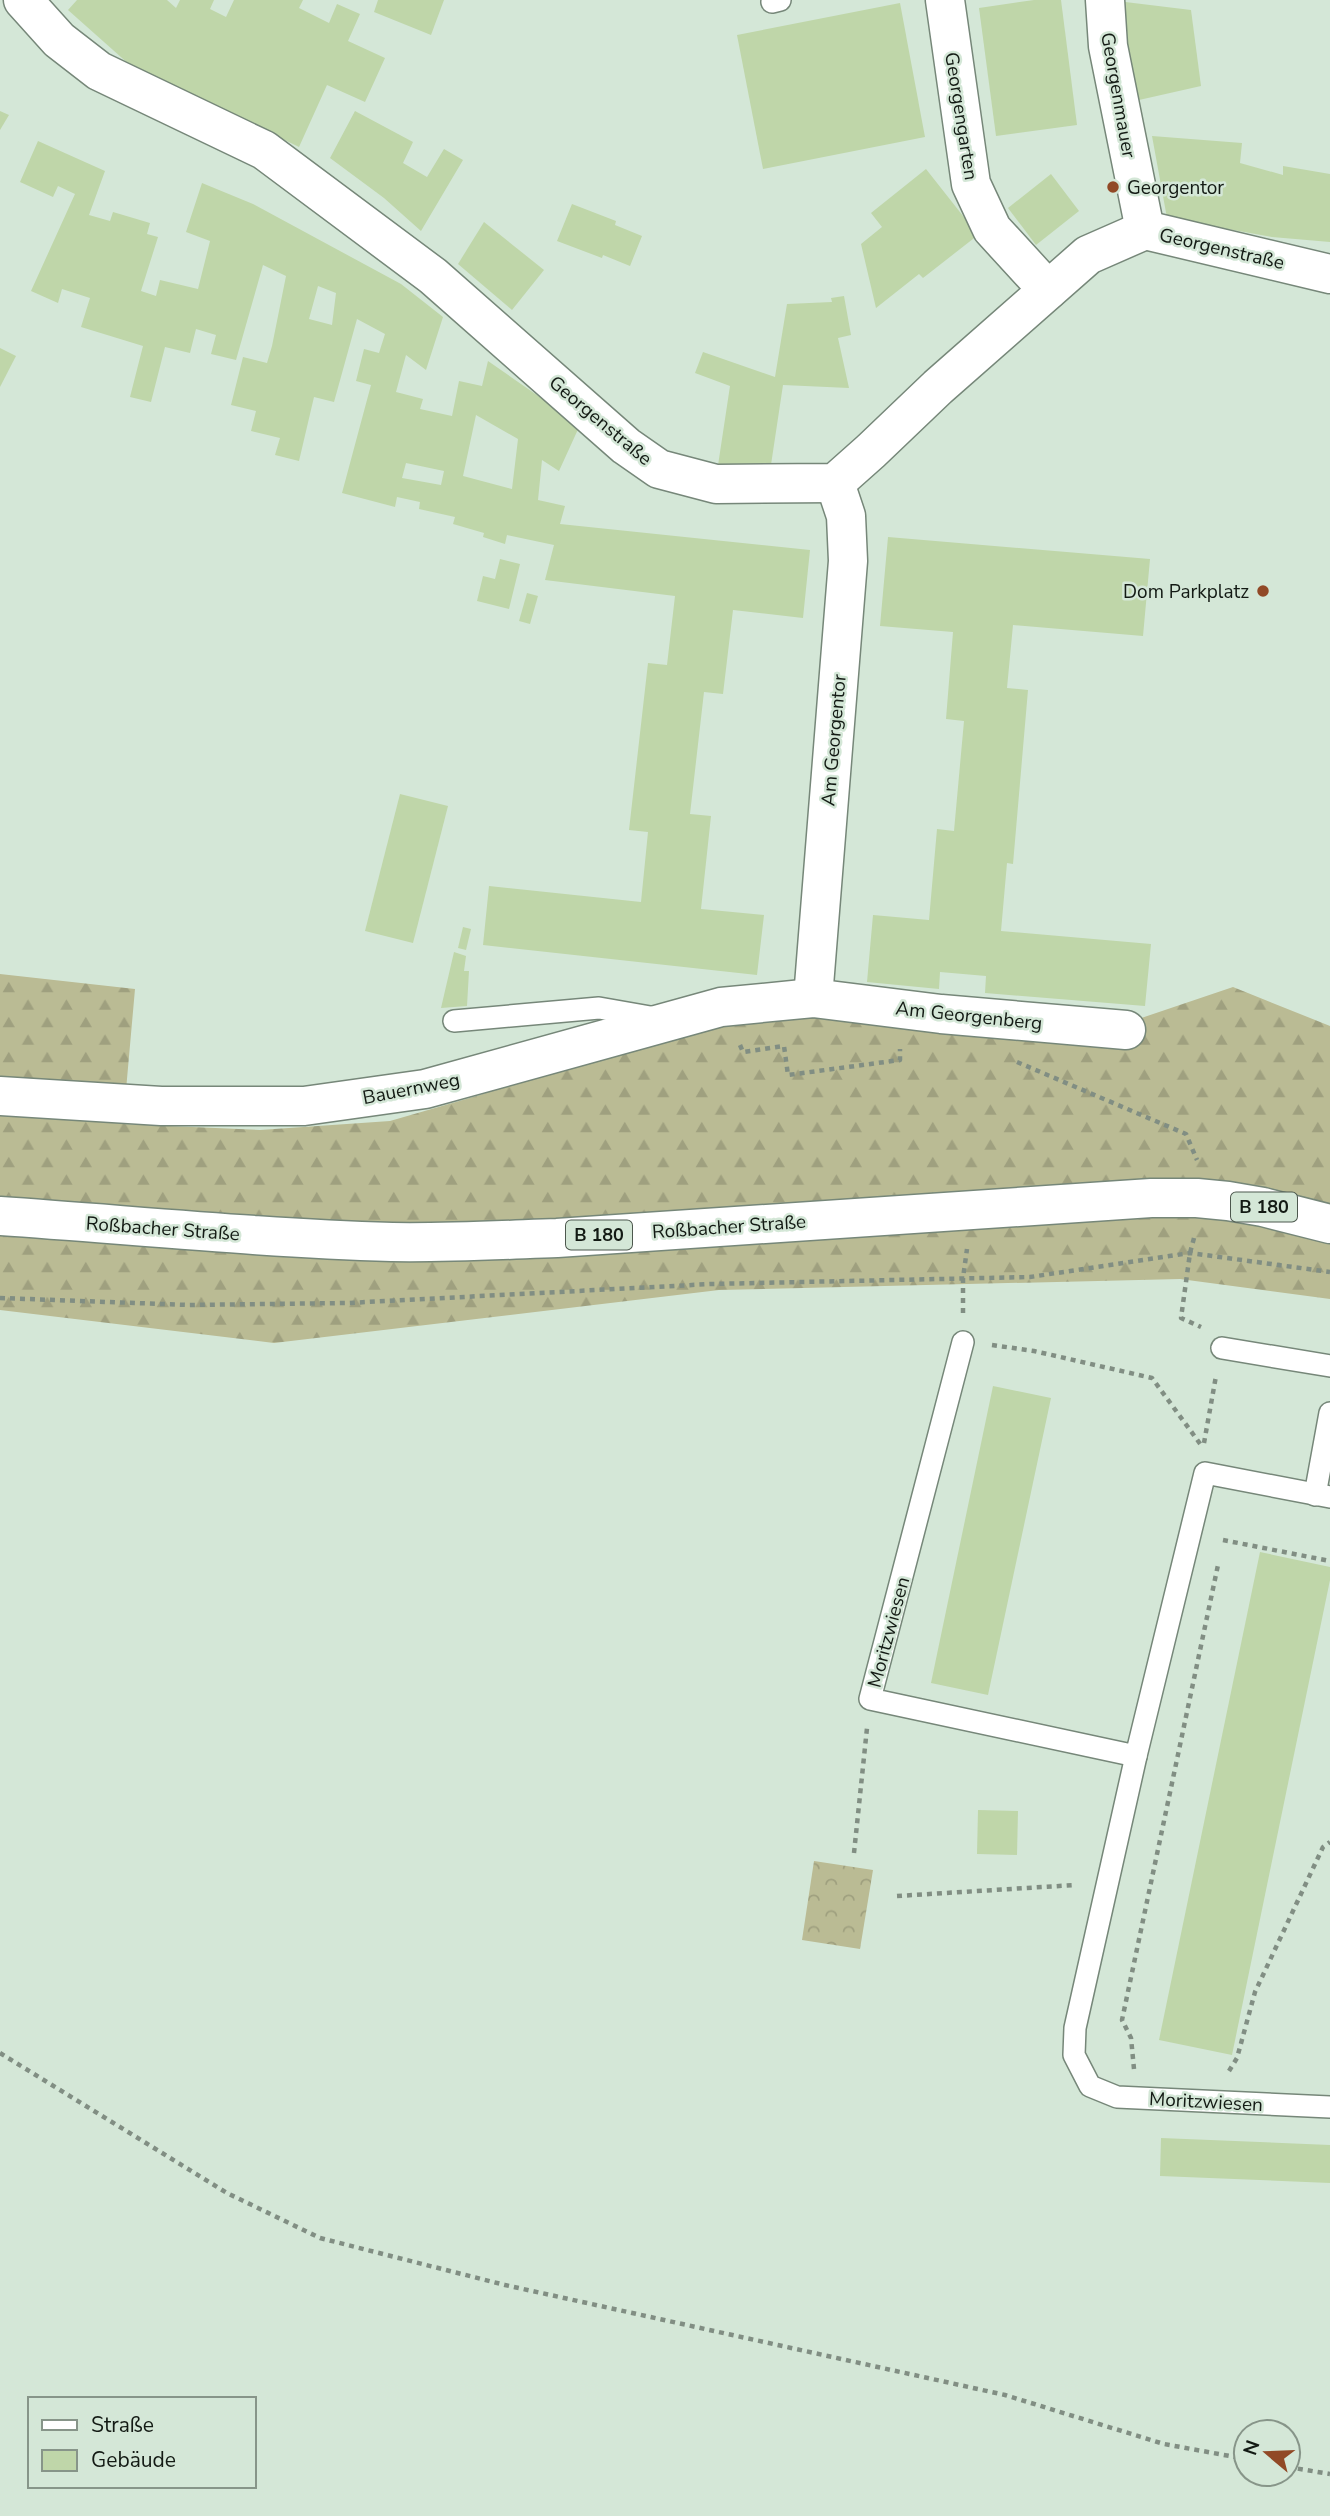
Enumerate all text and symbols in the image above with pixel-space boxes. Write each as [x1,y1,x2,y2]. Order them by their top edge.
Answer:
street label: Georgenmauer [1094,30,1142,160]
street label: Georgengarten [938,50,984,182]
place label: Georgentor [1127,175,1224,201]
marker: Georgentor [1105,179,1121,195]
street label: Georgenstraße [1157,222,1287,276]
street label: Georgenstraße [543,370,658,472]
place label: Dom Parkplatz [1123,579,1249,605]
marker: Dom Parkplatz [1255,583,1271,599]
street label: Am Georgentor [815,673,853,807]
street label: Am Georgenberg [894,995,1043,1037]
street label: Bauernweg [360,1067,462,1111]
road number: B 180 [1231,1192,1297,1222]
street label: Roßbacher Straße [651,1209,807,1245]
street label: Roßbacher Straße [85,1211,241,1247]
road number: B 180 [566,1220,632,1250]
street label: Moritzwiesen [862,1574,916,1691]
street label: Moritzwiesen [1148,2086,1263,2118]
legend [28,2397,256,2488]
text: Straße [91,2411,154,2439]
north arrow [1232,2418,1302,2488]
text: N [1237,2437,1266,2459]
text: Gebäude [91,2446,176,2474]

